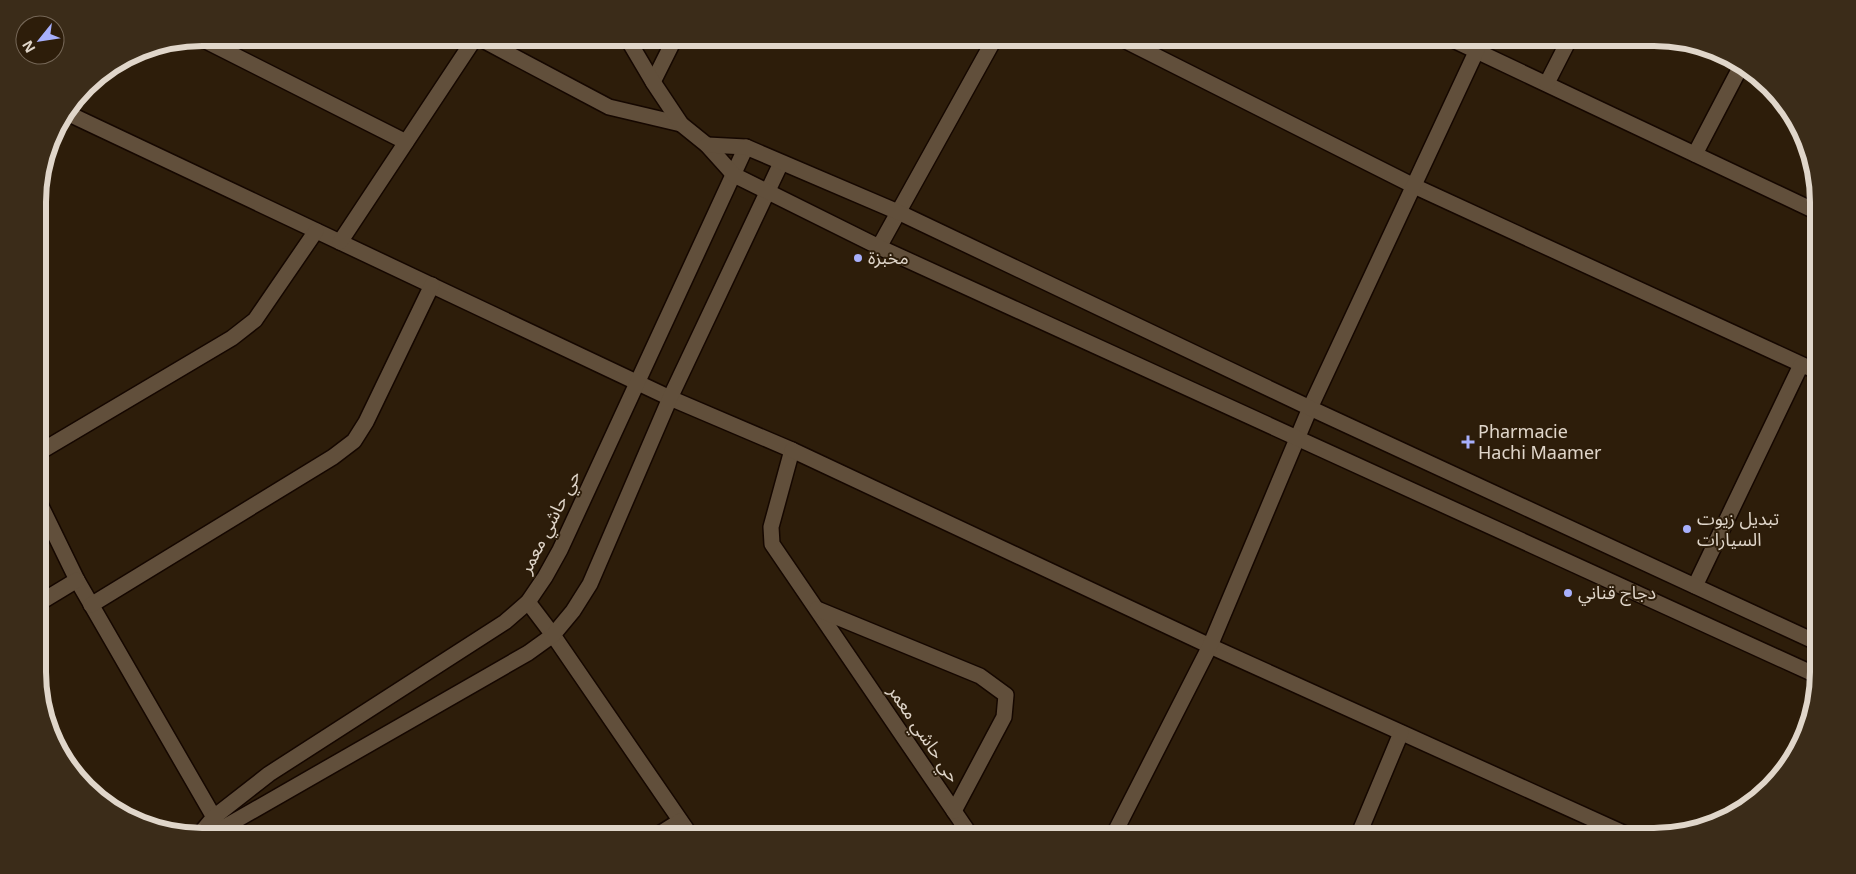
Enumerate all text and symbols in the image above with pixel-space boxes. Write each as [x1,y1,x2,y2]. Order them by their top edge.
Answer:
north arrow [15,15,65,65]
text: N [17,37,39,56]
place label: مخبزة [868,245,909,269]
marker: مخبزة [852,252,864,264]
place label: Pharmacie Hachi Maamer [1478,419,1602,464]
marker: Pharmacie Hachi Maamer [1462,436,1474,448]
street label: حي حاشي معمر [512,466,587,579]
place label: تبديل زيوت السيارات [1697,506,1779,551]
marker: تبديل زيوت السيارات [1681,523,1693,535]
place label: دجاج قناني [1578,580,1656,606]
marker: دجاج قناني [1562,587,1574,599]
street label: حي حاشي معمر [881,679,966,788]

